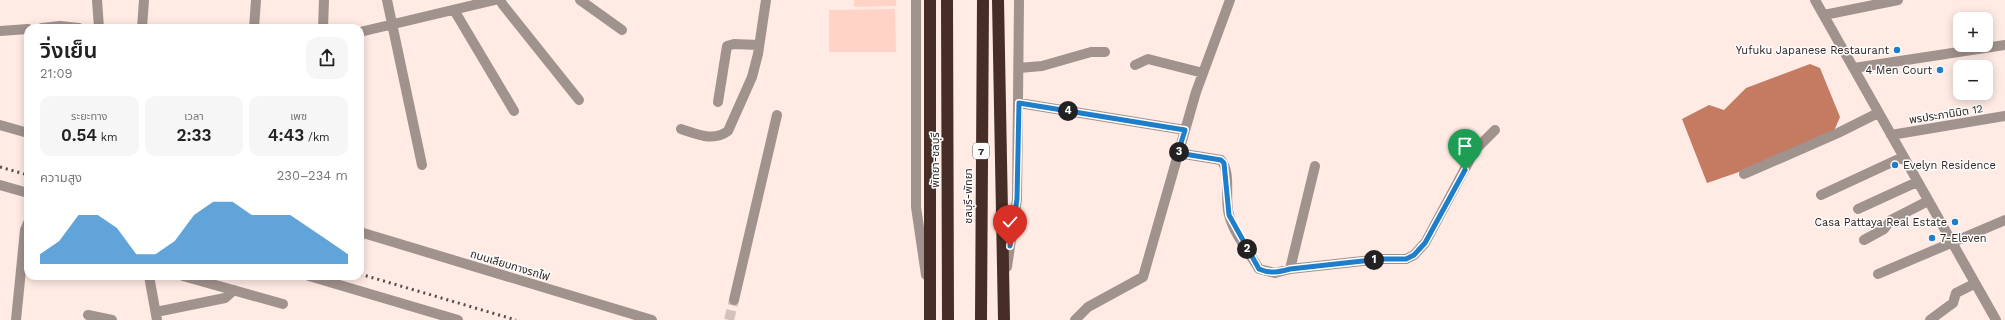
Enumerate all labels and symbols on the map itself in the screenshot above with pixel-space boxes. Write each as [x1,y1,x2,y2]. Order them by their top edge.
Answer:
place label: Yufuku Japanese Restaurant [1736,44,1889,57]
marker: Yufuku Japanese Restaurant [1892,45,1902,55]
place label: 4 Men Court [1866,64,1932,77]
marker: 4 Men Court [1935,65,1945,75]
pin: 4 [1058,101,1078,121]
street label: พรประภานิมิต 12 [1908,102,1984,127]
pin [1448,129,1482,170]
street label: พัทยา-ชลบุรี [929,132,942,188]
pin: 3 [1169,142,1189,162]
road number: 7 [973,143,989,159]
place label: Evelyn Residence [1903,159,1996,172]
marker: Evelyn Residence [1890,160,1900,170]
street label: ชลบุรี-พัทยา [962,168,975,224]
pin [993,205,1027,246]
place label: Casa Pattaya Real Estate [1814,216,1947,229]
marker: Casa Pattaya Real Estate [1950,217,1960,227]
place label: 7-Eleven [1940,232,1987,245]
marker: 7-Eleven [1927,233,1937,243]
pin: 2 [1237,239,1257,259]
street label: ถนนเลียบทางรถไฟ [469,247,552,284]
pin: 1 [1364,250,1384,270]

